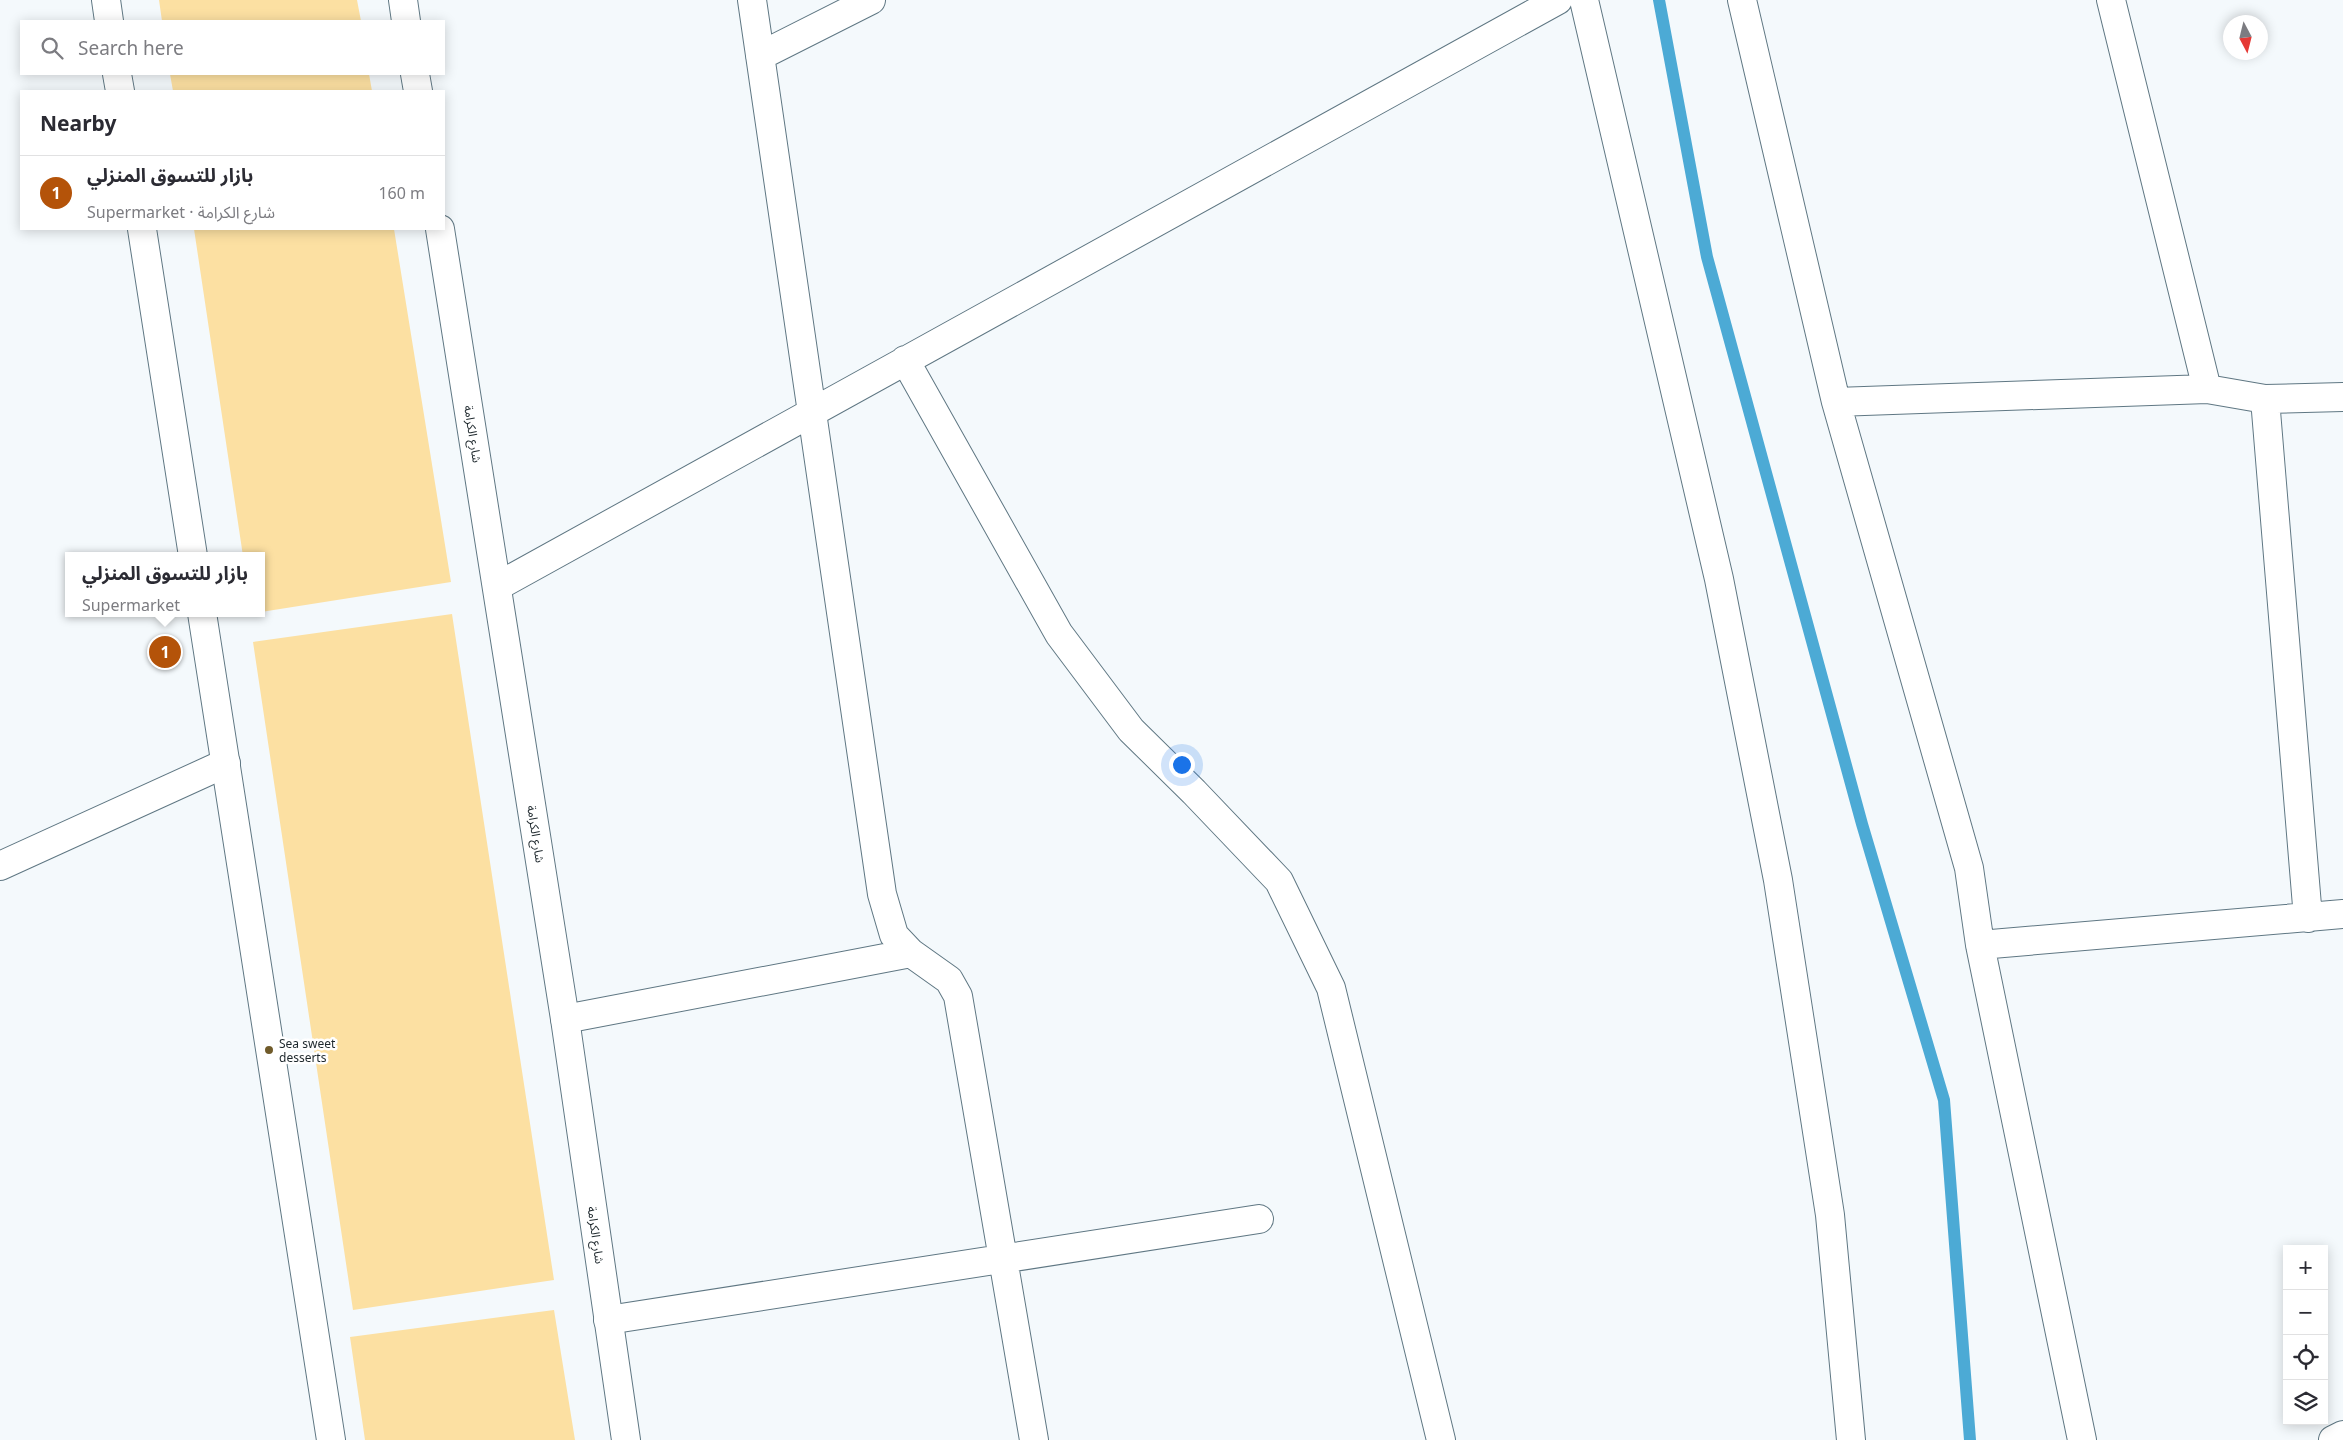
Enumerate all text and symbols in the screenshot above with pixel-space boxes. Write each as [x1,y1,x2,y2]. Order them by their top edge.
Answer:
north arrow [2223,15,2268,60]
search box [20,20,445,75]
icon: search [38,34,66,62]
text: Search here [78,35,184,61]
text: Nearby [40,109,116,137]
text: بازار للتسوق المنزلي [87,162,253,188]
text: 1 [51,182,61,204]
text: 160 m [378,182,425,204]
text: Supermarket · شارع الكرامة [87,201,275,223]
street label: شارع الكرامة [459,404,486,464]
popup [65,552,265,617]
text: بازار للتسوق المنزلي [82,560,248,586]
text: Supermarket [82,594,180,616]
pin: 1 [149,633,181,671]
your location [1169,752,1195,778]
street label: شارع الكرامة [522,804,549,864]
place label: Sea sweet desserts [279,1035,336,1066]
marker: Sea sweet desserts [263,1044,275,1056]
street label: شارع الكرامة [583,1205,608,1265]
map controls [2283,1245,2328,1425]
button: + [2283,1245,2328,1290]
button: − [2283,1290,2328,1335]
button: locate [2283,1335,2328,1380]
button: layers [2283,1380,2328,1425]

